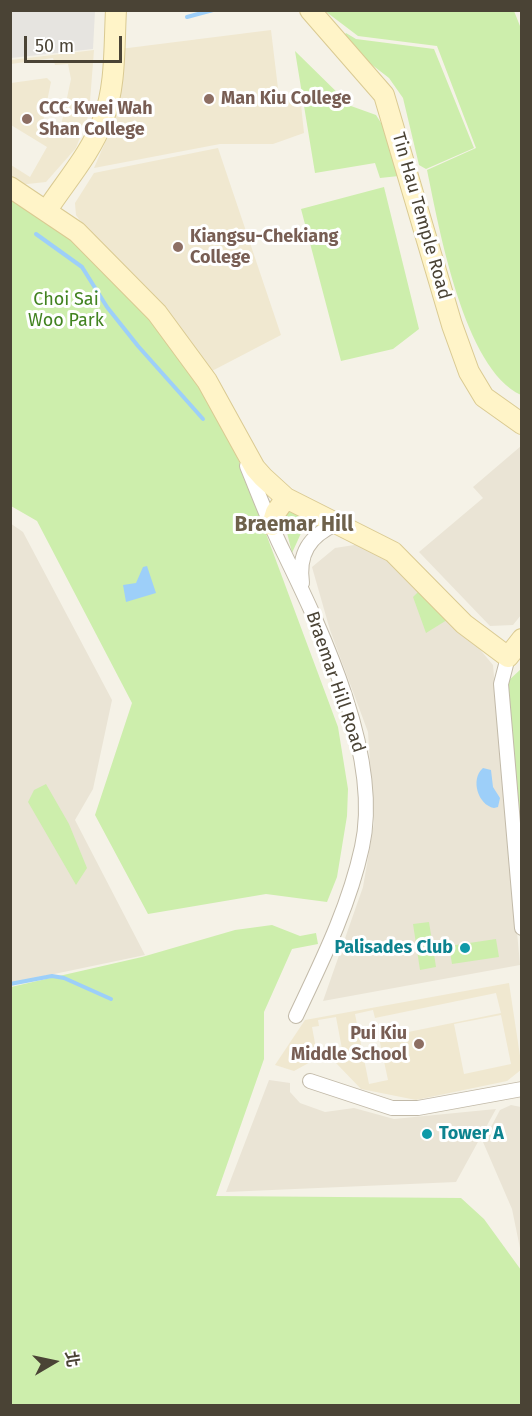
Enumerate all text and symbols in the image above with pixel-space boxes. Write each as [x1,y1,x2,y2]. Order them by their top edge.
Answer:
scale bar [27,24,124,62]
text: 50 m [35,35,74,57]
place label: Man Kiu College [221,88,351,110]
marker: Man Kiu College [202,92,216,106]
place label: CCC Kwei Wah Shan College [39,98,153,140]
marker: CCC Kwei Wah Shan College [20,112,34,126]
street label: Tin Hau Temple Road [387,130,455,302]
place label: Kiangsu-Chekiang College [190,226,338,268]
marker: Kiangsu-Chekiang College [171,240,185,254]
park label: Choi Sai Woo Park [28,289,104,332]
district label: Braemar Hill [235,512,353,538]
street label: Braemar Hill Road [301,609,369,755]
place label: Palisades Club [334,937,453,959]
marker: Palisades Club [458,941,472,955]
place label: Pui Kiu Middle School [291,1023,407,1066]
marker: Pui Kiu Middle School [412,1037,426,1051]
place label: Tower A [439,1123,504,1145]
marker: Tower A [420,1127,434,1141]
north arrow [24,1332,84,1392]
text: 北 [62,1350,83,1368]

